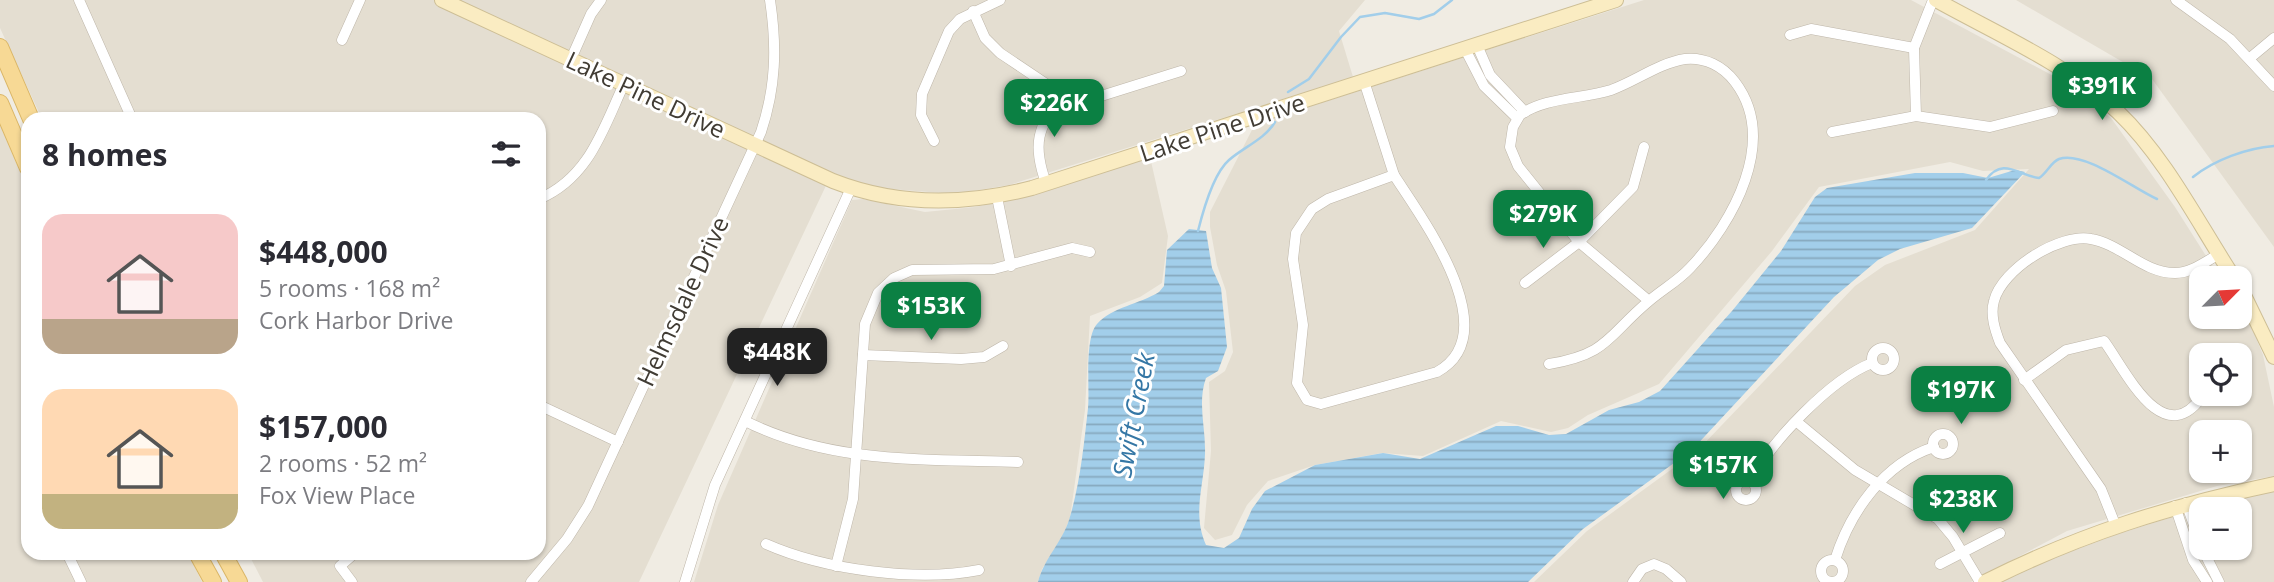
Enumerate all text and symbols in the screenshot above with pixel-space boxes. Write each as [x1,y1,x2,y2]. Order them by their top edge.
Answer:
street label: Lake Pine Drive [561,43,731,145]
pin: $391K [2053,62,2151,122]
text: $391K [2068,69,2136,101]
pin: $226K [1005,80,1103,139]
street label: Lake Pine Drive [1135,85,1309,169]
text: $226K [1020,86,1088,118]
text: 8 homes [42,134,167,175]
icon: filters [487,135,525,173]
pin: $279K [1494,190,1592,250]
text: $279K [1509,197,1577,229]
street label: Helmsdale Drive [628,211,736,391]
text: $448,000 [259,231,388,272]
icon: home [98,242,182,326]
north arrow [2189,266,2252,329]
map controls [2189,266,2252,560]
text: 5 rooms · 168 m² [259,272,440,304]
pin: $153K [882,282,980,342]
text: $153K [897,289,965,321]
text: Cork Harbor Drive [259,304,454,336]
pin: $448K [728,328,826,388]
text: $448K [743,335,811,367]
button: locate [2189,343,2252,406]
water label: Swift Creek [1103,349,1163,480]
pin: $197K [1912,366,2010,426]
text: $197K [1927,373,1995,405]
text: $157,000 [259,406,388,447]
icon: home [98,417,182,501]
button: + [2189,420,2252,483]
pin: $157K [1674,442,1772,501]
text: 2 rooms · 52 m² [259,447,427,479]
text: $157K [1689,448,1757,480]
pin: $238K [1914,476,2012,535]
text: Fox View Place [259,479,415,511]
text: $238K [1929,482,1997,514]
button: − [2189,497,2252,560]

